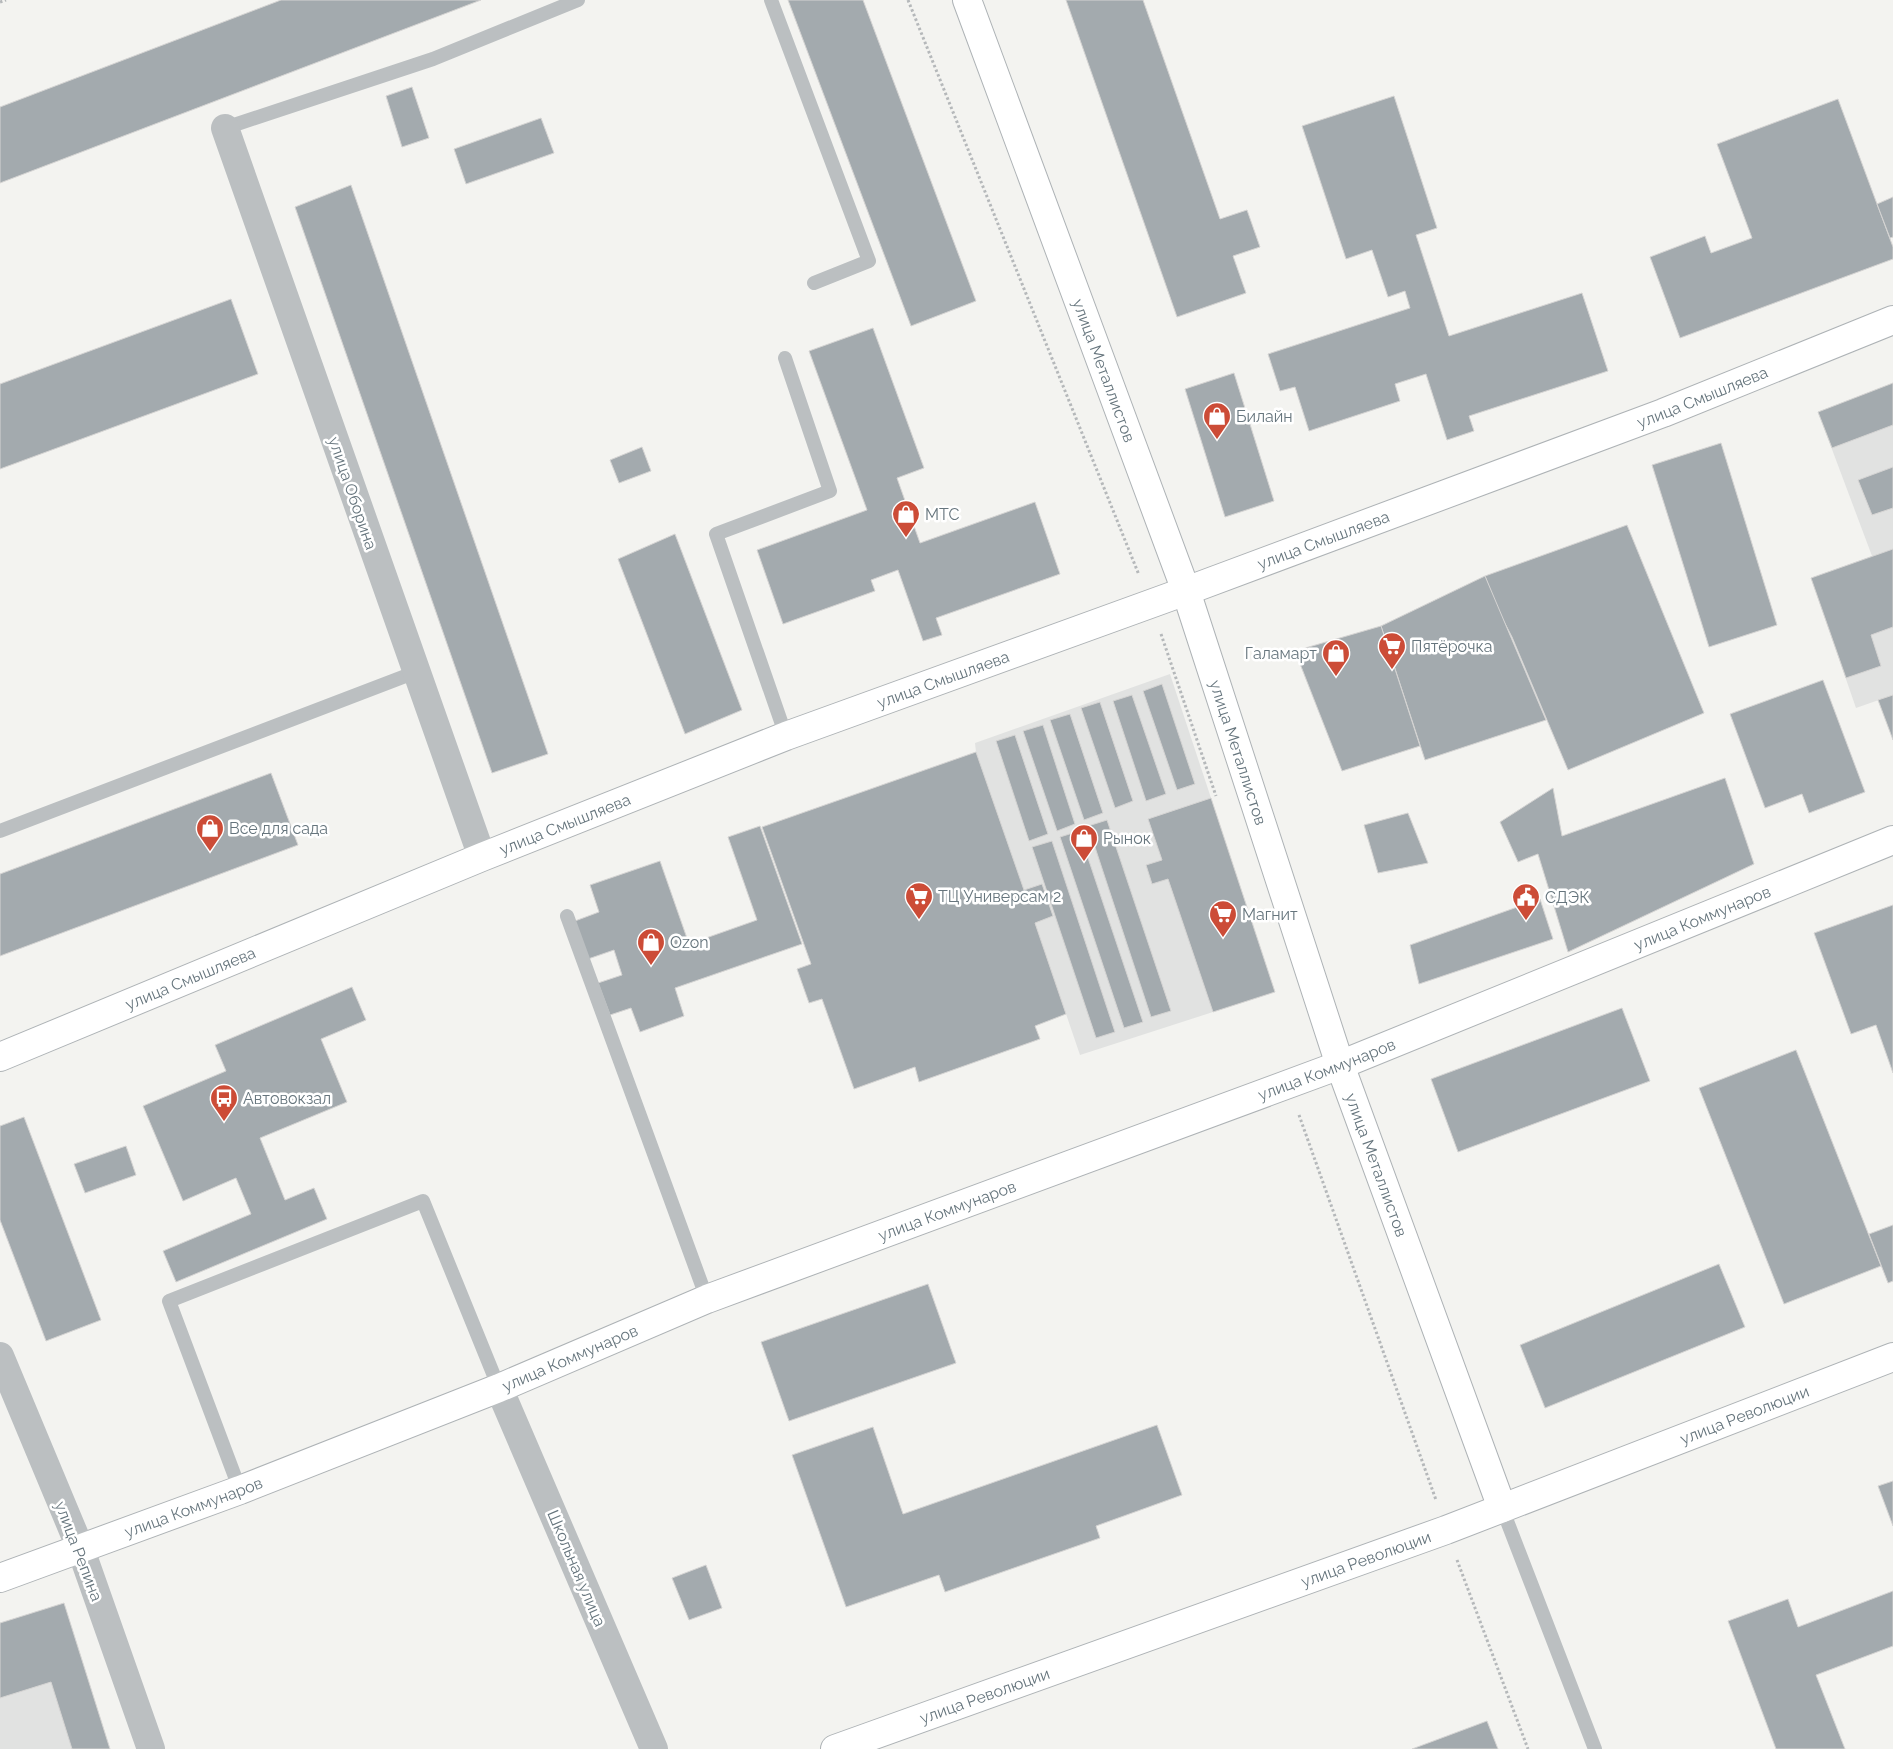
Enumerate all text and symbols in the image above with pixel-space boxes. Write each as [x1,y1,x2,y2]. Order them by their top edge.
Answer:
street label: улица Металлистов [1069,296,1139,445]
street label: улица Смышляева [1634,363,1771,432]
shop icon: Билайн [1202,401,1232,440]
place label: Билайн [1236,407,1293,426]
street label: улица Оборина [324,434,381,552]
shop icon: МТС [891,499,921,538]
place label: МТС [925,505,959,524]
street label: улица Смышляева [1255,507,1392,574]
supermarket icon: Пятёрочка [1377,631,1407,670]
place label: Пятёрочка [1411,637,1492,656]
shop icon: Галамарт [1321,638,1351,677]
place label: Галамарт [1245,644,1317,663]
street label: улица Смышляева [874,647,1012,712]
street label: улица Металлистов [1206,678,1270,827]
street label: улица Смышляева [497,790,633,859]
shop icon: Все для сада [195,813,225,852]
place label: Все для сада [229,819,328,838]
shop icon: Рынок [1069,823,1099,862]
place label: Рынок [1103,829,1151,848]
supermarket icon: ТЦ Универсам 2 [904,881,934,920]
public building icon: СДЭК [1511,882,1541,921]
street label: улица Коммунаров [1631,882,1773,954]
place label: ТЦ Универсам 2 [938,887,1061,906]
place label: СДЭК [1545,888,1589,907]
supermarket icon: Магнит [1208,899,1238,938]
place label: Магнит [1242,905,1298,924]
shop icon: Ozon [636,927,666,966]
place label: Ozon [670,933,709,952]
street label: улица Смышляева [122,943,258,1014]
street label: улица Коммунаров [1255,1035,1398,1105]
bus stop icon: Автовокзал [209,1083,239,1122]
place label: Автовокзал [243,1089,331,1108]
street label: улица Металлистов [1341,1091,1411,1239]
street label: улица Коммунаров [875,1177,1019,1245]
street label: улица Коммунаров [499,1321,641,1396]
street label: улица Революции [1677,1381,1812,1449]
street label: улица Коммунаров [122,1473,265,1542]
street label: улица Репина [51,1499,106,1604]
street label: Школьная улица [543,1507,610,1629]
street label: улица Революции [1299,1527,1434,1591]
street label: улица Революции [917,1664,1052,1728]

